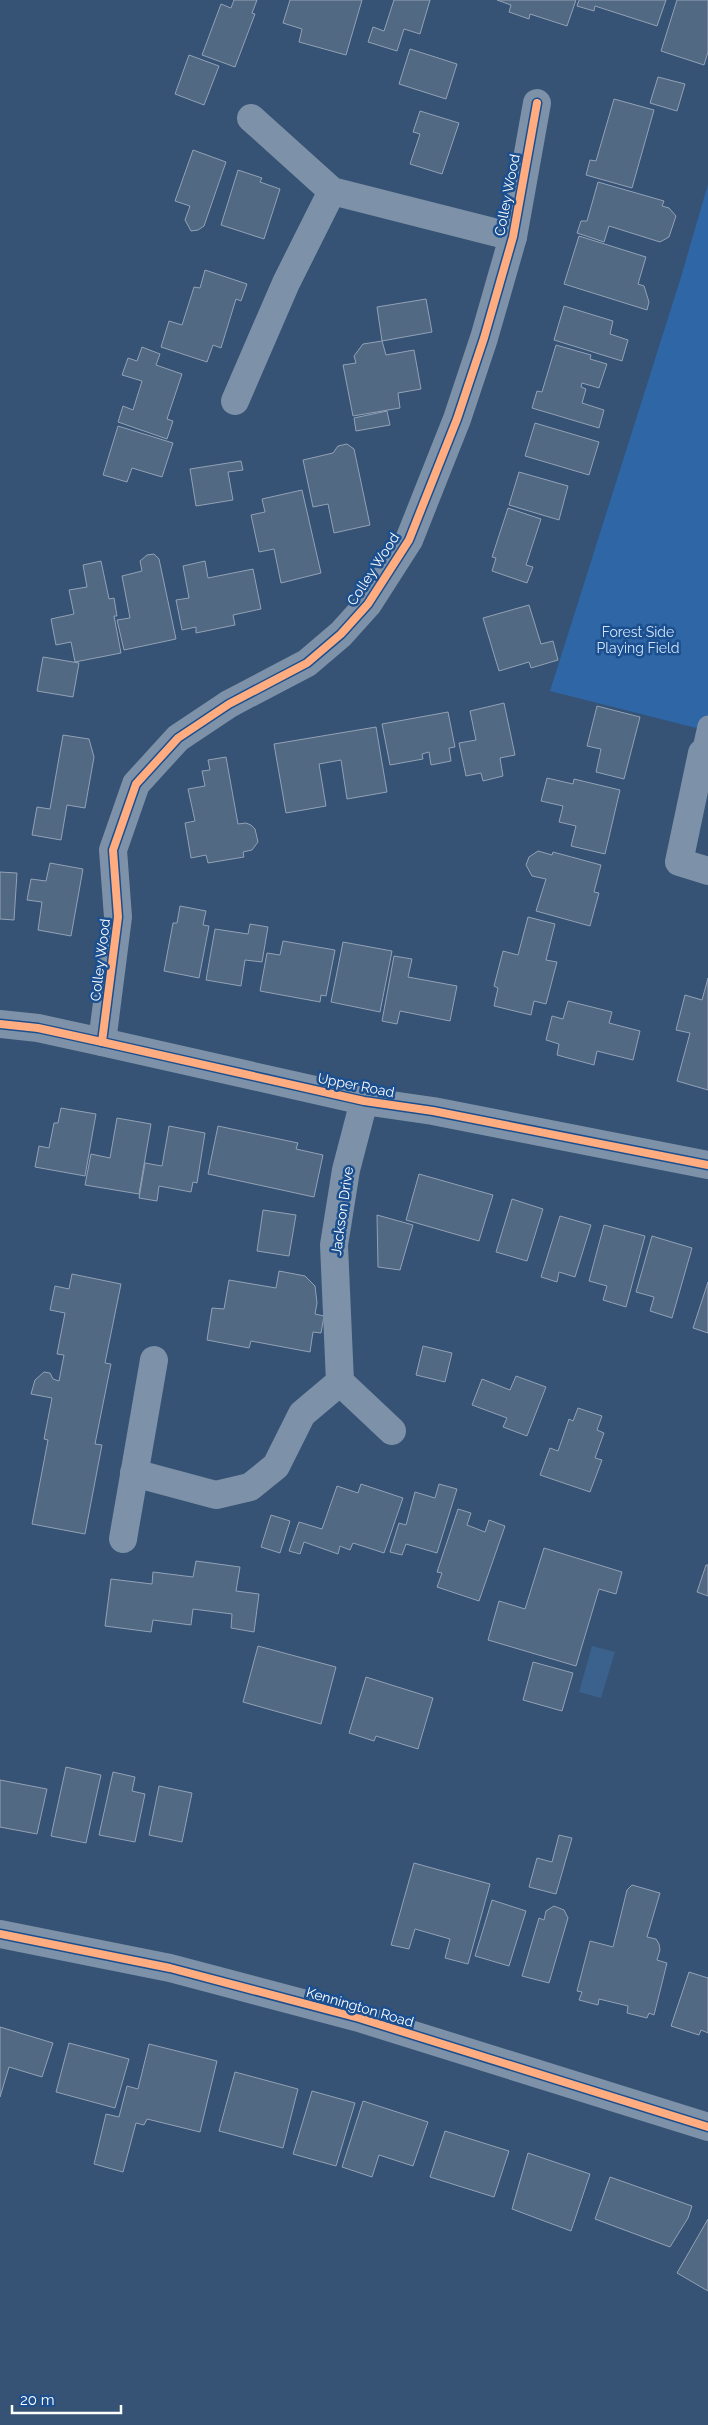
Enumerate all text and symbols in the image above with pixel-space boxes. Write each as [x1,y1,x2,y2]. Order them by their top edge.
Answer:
street label: Colley Wood [491,153,523,237]
street label: Colley Wood [344,530,402,608]
park label: Forest Side Playing Field [597,624,679,656]
street label: Colley Wood [87,918,113,1002]
street label: Upper Road [316,1070,396,1100]
street label: Jackson Drive [328,1166,356,1256]
street label: Kennington Road [304,1984,416,2030]
scale bar [12,2382,121,2414]
text: 20 m [20,2391,55,2409]

